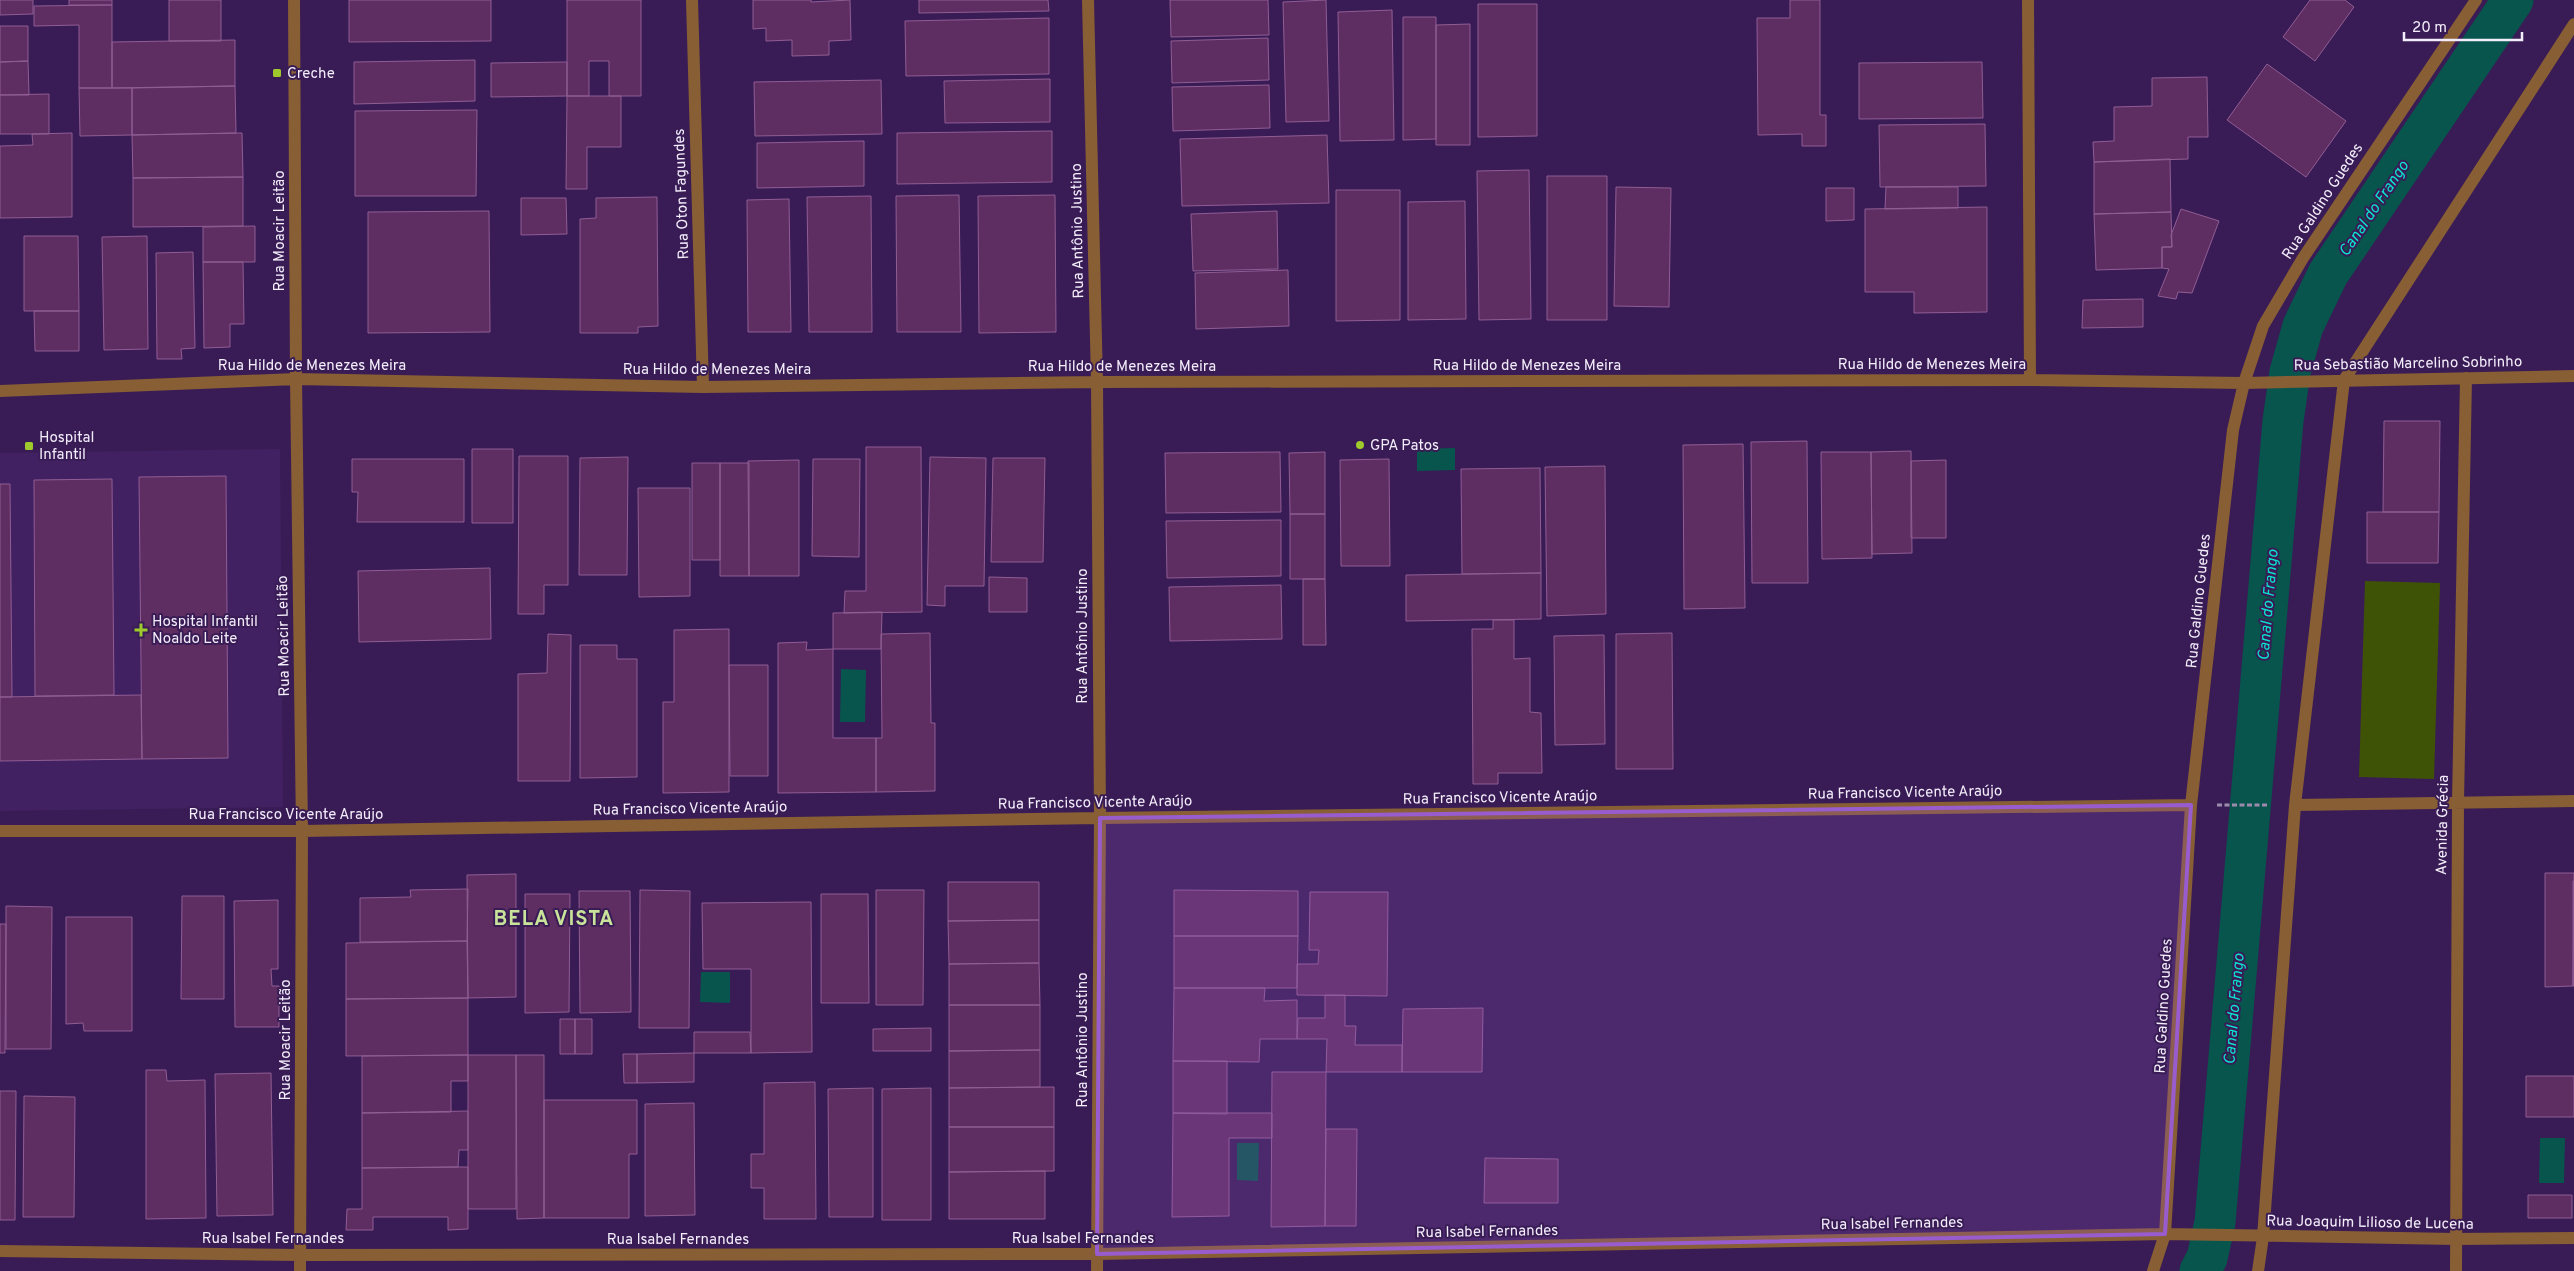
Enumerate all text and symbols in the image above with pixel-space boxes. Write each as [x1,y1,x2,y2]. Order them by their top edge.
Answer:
scale bar [2404,10,2522,42]
text: 20 m [2412,19,2447,38]
place label: Creche [287,65,335,84]
marker: Creche [271,67,283,79]
street label: Rua Oton Fagundes [671,128,694,260]
street label: Rua Galdino Guedes [2279,140,2368,264]
water label: Canal do Frango [2335,157,2414,261]
street label: Rua Antônio Justino [1068,163,1089,299]
street label: Rua Moacir Leitão [271,170,290,292]
street label: Rua Sebastião Marcelino Sobrinho [2294,353,2522,376]
street label: Rua Hildo de Menezes Meira [1838,356,2026,375]
street label: Rua Hildo de Menezes Meira [218,357,406,376]
street label: Rua Hildo de Menezes Meira [1433,357,1621,376]
street label: Rua Hildo de Menezes Meira [1028,358,1216,377]
street label: Rua Hildo de Menezes Meira [623,361,811,380]
place label: Hospital Infantil [39,429,94,465]
place label: GPA Patos [1370,437,1439,456]
marker: GPA Patos [1354,439,1366,451]
marker: Hospital Infantil [23,440,35,452]
street label: Rua Galdino Guedes [2183,533,2216,669]
water label: Canal do Frango [2254,548,2284,661]
street label: Rua Antônio Justino [1074,568,1093,704]
street label: Rua Moacir Leitão [274,575,295,697]
place label: Hospital Infantil Noaldo Leite [152,613,258,649]
marker: Hospital Infantil Noaldo Leite [134,623,148,637]
street label: Avenida Grécia [2433,775,2454,875]
street label: Rua Francisco Vicente Araújo [1807,782,2003,805]
street label: Rua Francisco Vicente Araújo [1402,787,1598,810]
street label: Rua Francisco Vicente Araújo [997,792,1193,815]
street label: Rua Francisco Vicente Araújo [592,798,788,821]
street label: Rua Francisco Vicente Araújo [189,806,383,825]
district label: BELA VISTA [494,907,614,933]
street label: Rua Galdino Guedes [2151,938,2178,1074]
water label: Canal do Frango [2220,952,2250,1065]
street label: Rua Antônio Justino [1074,972,1093,1108]
street label: Rua Moacir Leitão [277,979,296,1101]
street label: Rua Joaquim Lilioso de Lucena [2266,1212,2474,1235]
street label: Rua Isabel Fernandes [1821,1214,1963,1235]
street label: Rua Isabel Fernandes [1416,1222,1558,1243]
street label: Rua Isabel Fernandes [202,1230,344,1249]
street label: Rua Isabel Fernandes [1012,1230,1154,1249]
street label: Rua Isabel Fernandes [607,1231,749,1250]

